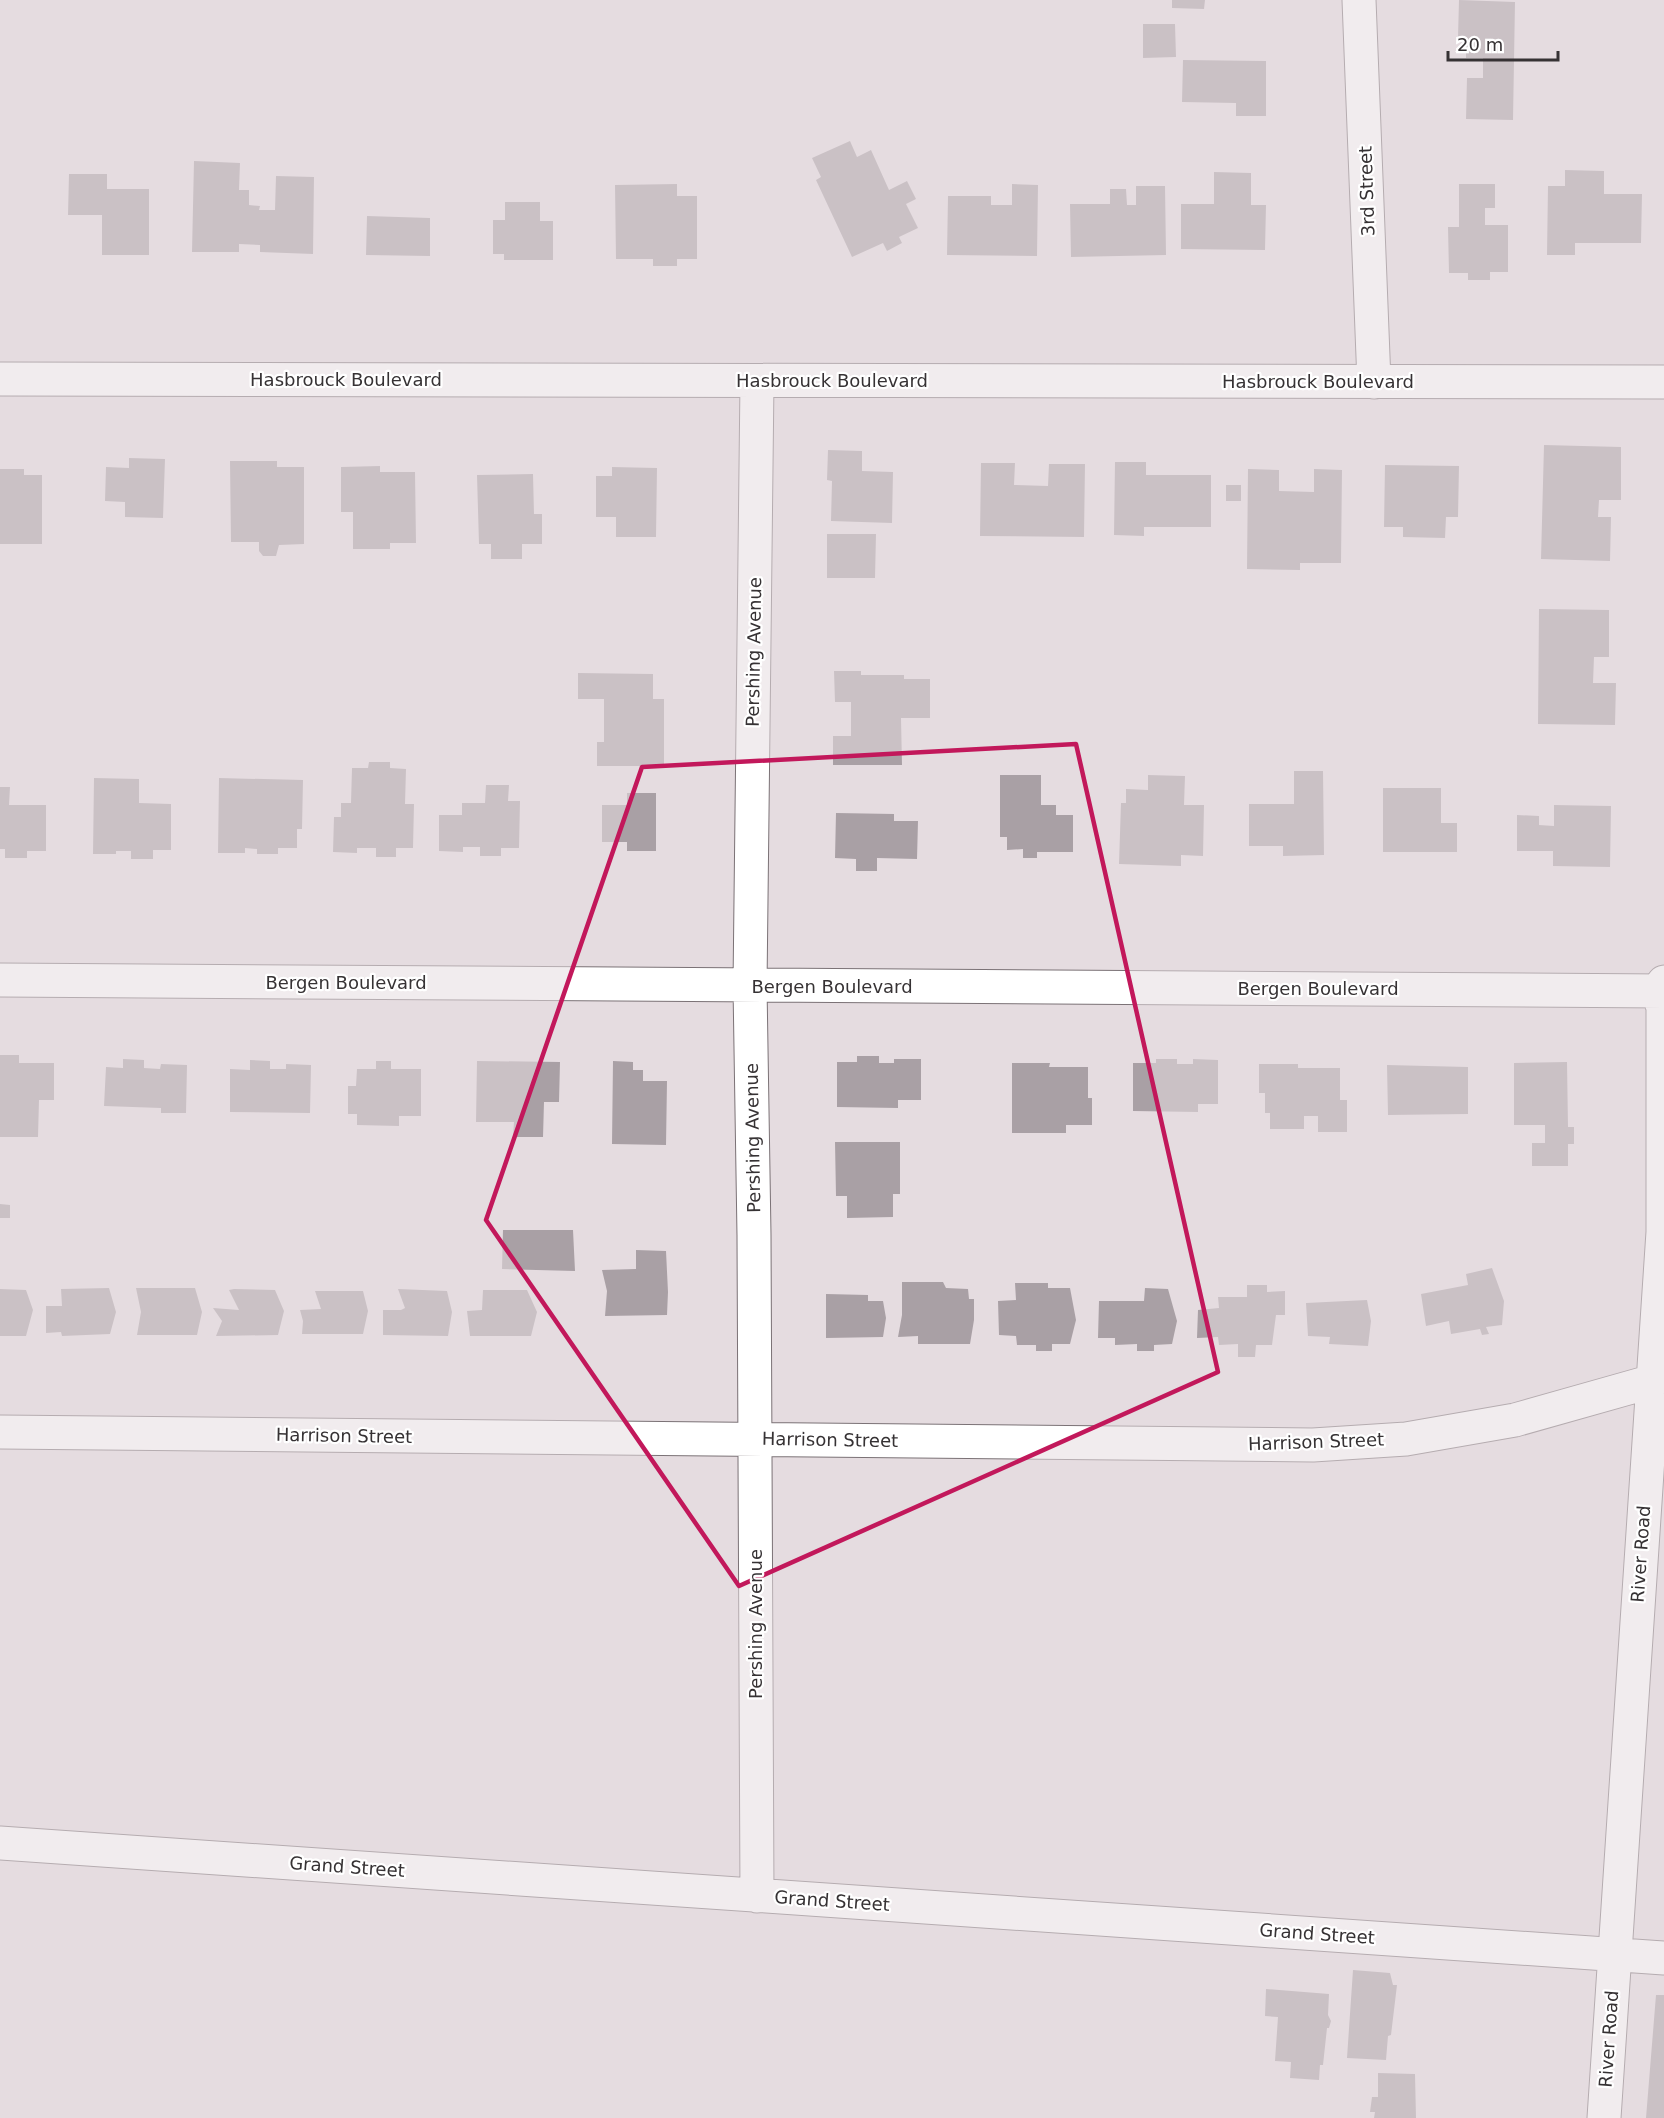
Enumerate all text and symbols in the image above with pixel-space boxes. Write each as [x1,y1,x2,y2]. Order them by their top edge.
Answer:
scale bar [1448,24,1558,62]
text: 20 m [1457,34,1503,55]
street label: 3rd Street [1354,145,1379,237]
street label: Hasbrouck Boulevard [250,369,442,390]
street label: Hasbrouck Boulevard [736,370,928,391]
street label: Hasbrouck Boulevard [1222,371,1414,392]
street label: Pershing Avenue [742,577,765,727]
street label: Bergen Boulevard [265,972,427,993]
street label: Bergen Boulevard [751,976,913,997]
street label: Bergen Boulevard [1237,978,1399,999]
street label: Pershing Avenue [741,1063,764,1213]
street label: Harrison Street [276,1424,412,1447]
street label: Harrison Street [762,1428,898,1451]
street label: Harrison Street [1248,1429,1384,1454]
street label: River Road [1627,1505,1654,1603]
street label: Pershing Avenue [745,1549,766,1699]
street label: Grand Street [289,1852,405,1881]
street label: Grand Street [774,1886,890,1915]
street label: Grand Street [1259,1919,1375,1948]
street label: River Road [1595,1990,1622,2088]

